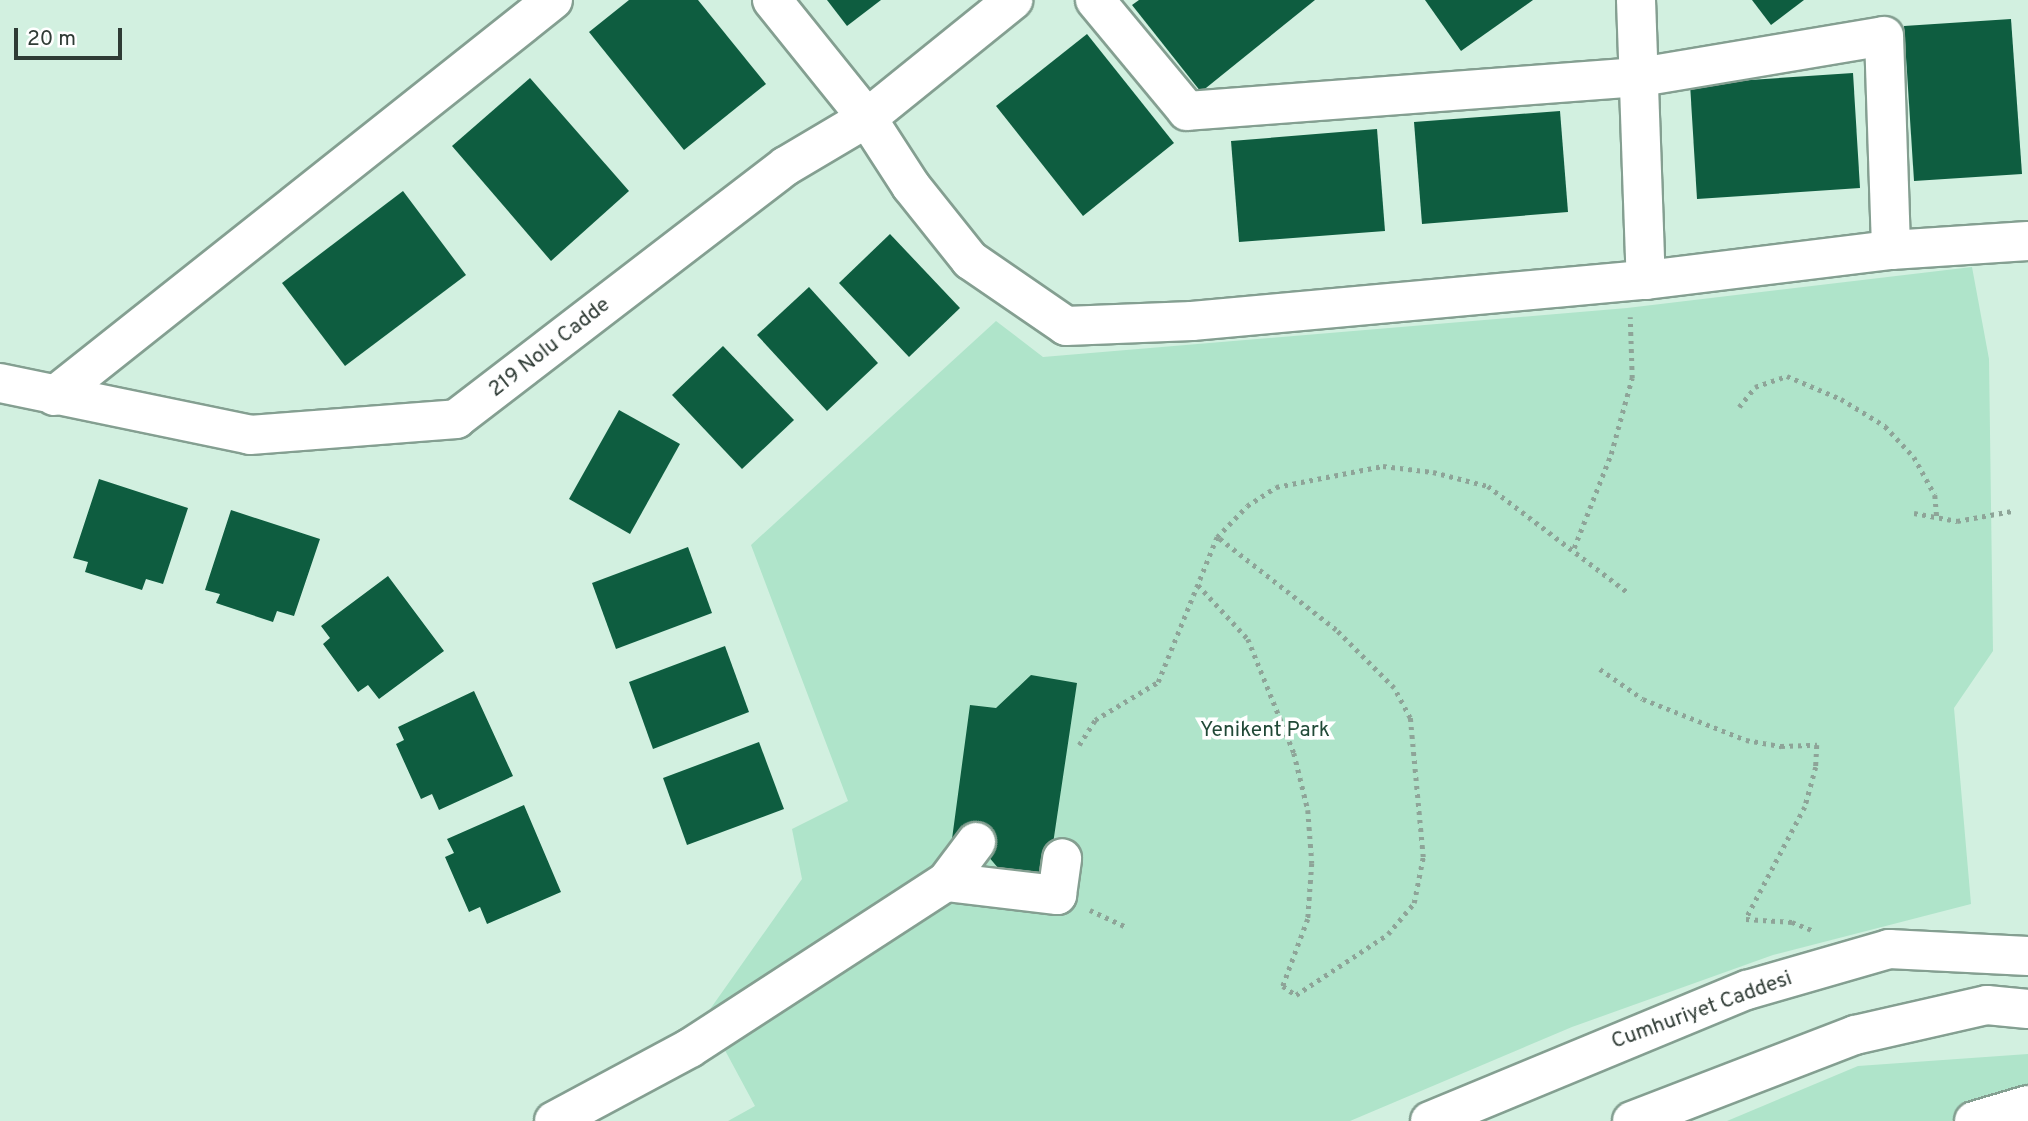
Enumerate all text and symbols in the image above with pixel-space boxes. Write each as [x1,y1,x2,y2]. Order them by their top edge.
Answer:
scale bar [18,14,126,58]
text: 20 m [27,26,76,53]
street label: 219 Nolu Cadde [484,293,616,403]
park label: Yenikent Park [1200,718,1330,744]
street label: Cumhuriyet Caddesi [1608,967,1796,1055]

